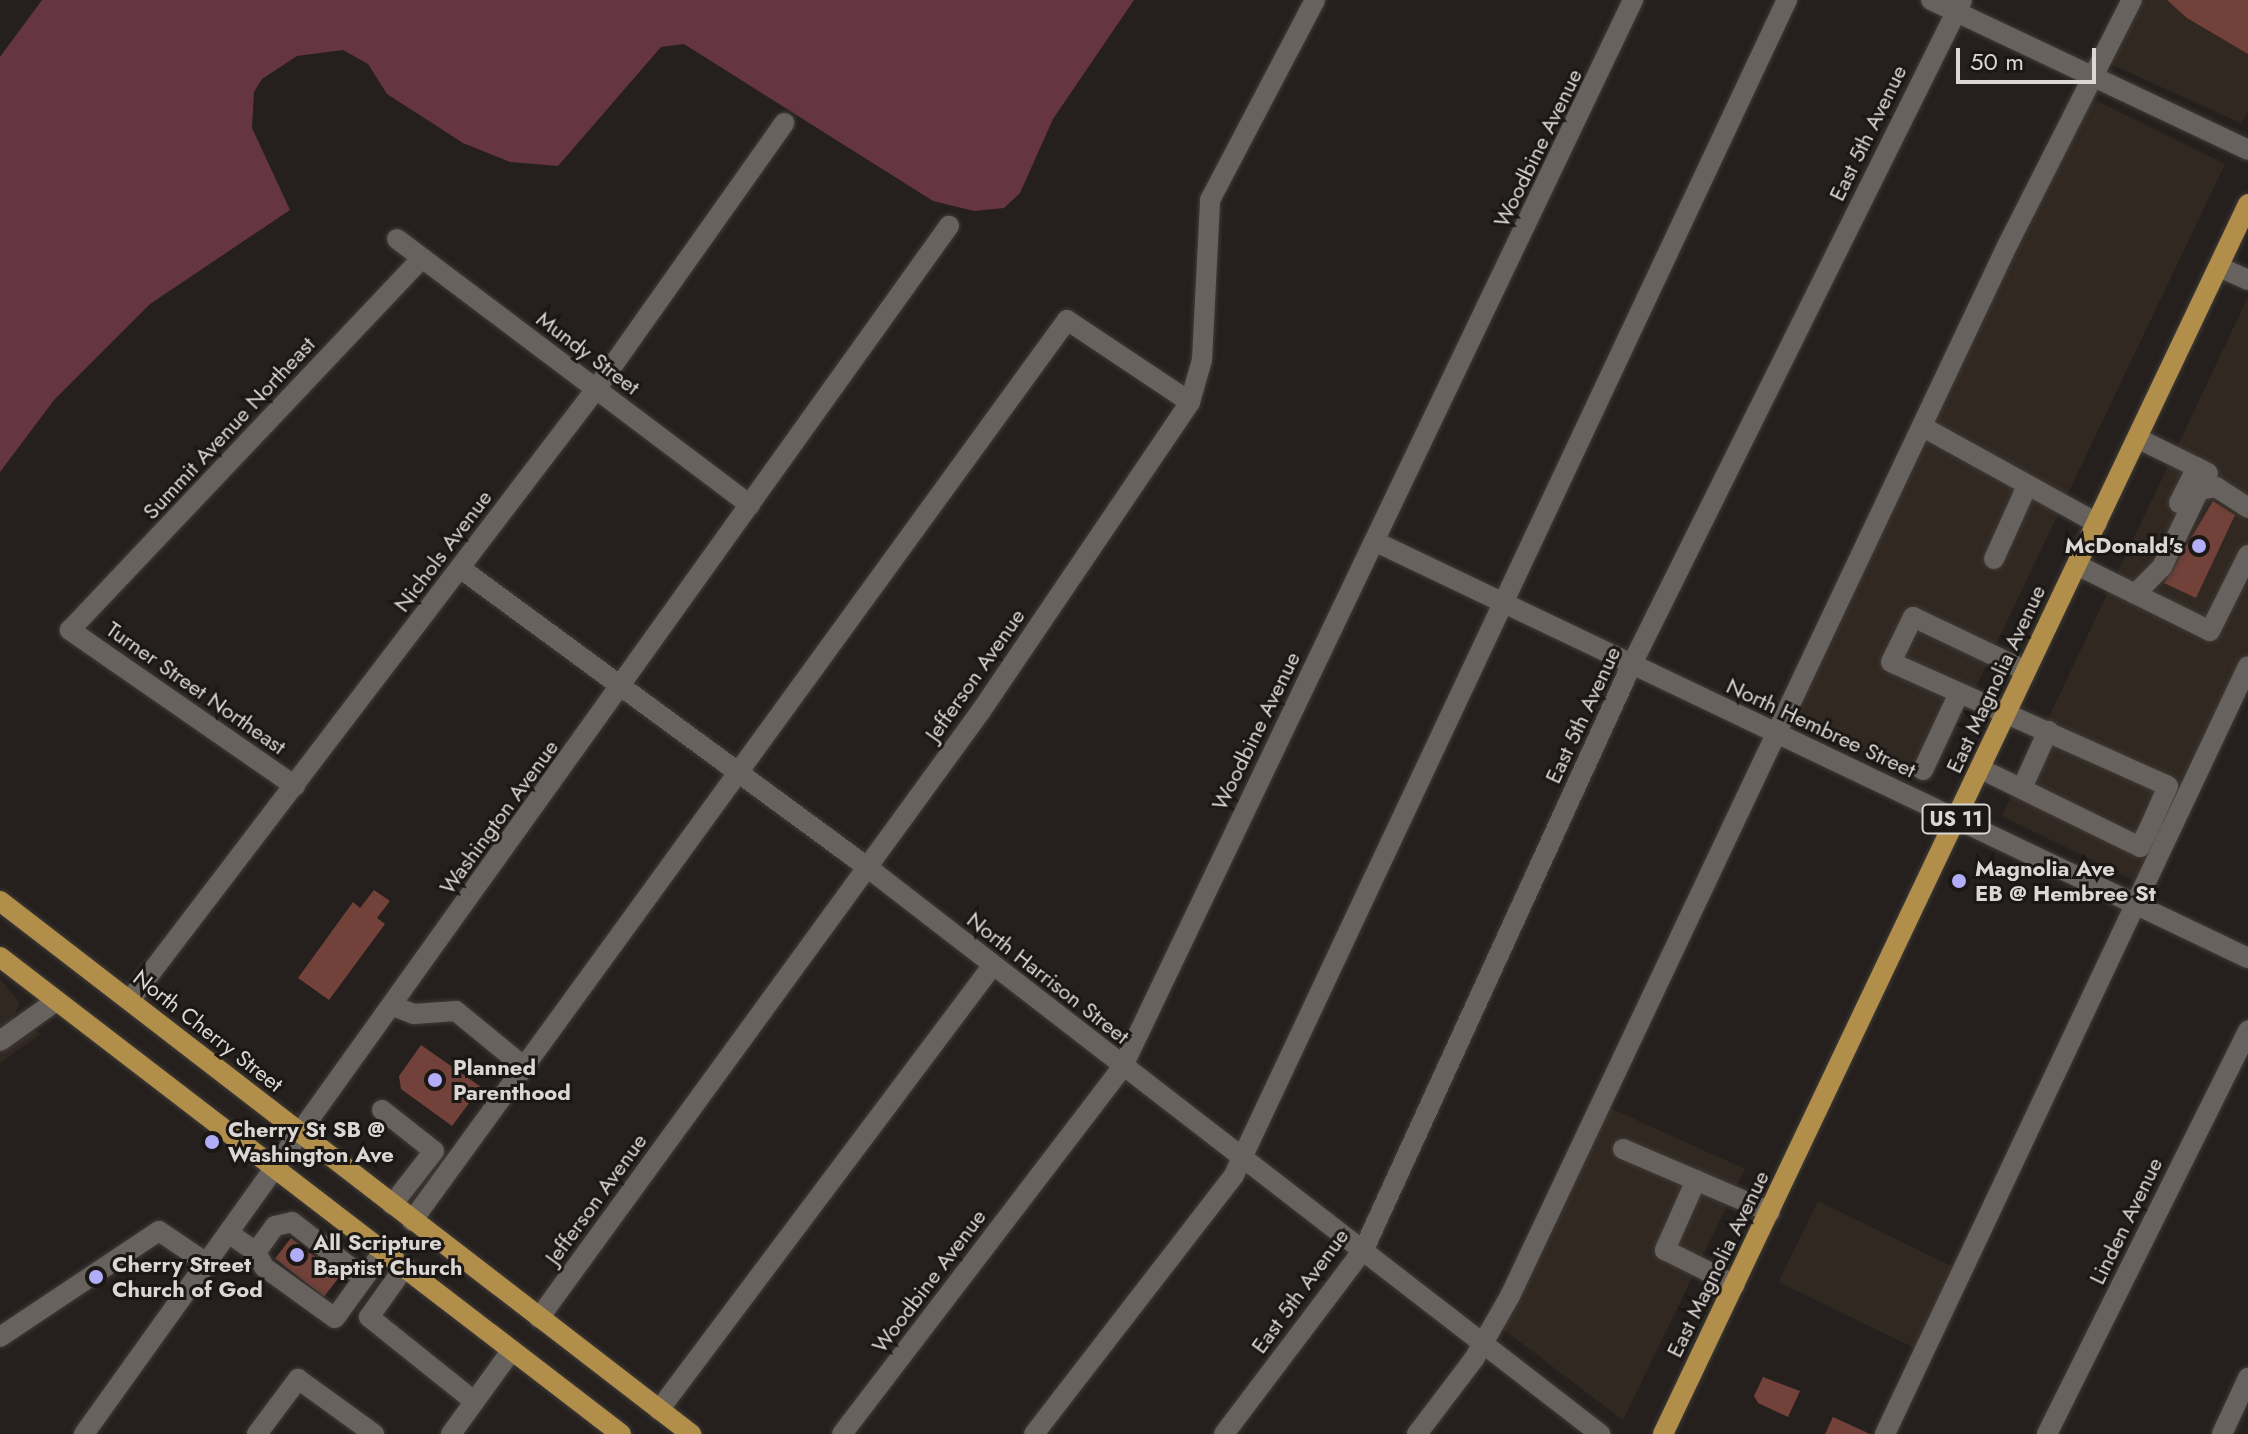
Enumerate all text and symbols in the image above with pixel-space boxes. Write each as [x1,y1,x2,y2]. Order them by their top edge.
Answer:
scale bar [1960,32,2100,82]
text: 50 m [1970,44,2024,79]
street label: East 5th Avenue [1824,61,1912,205]
street label: Woodbine Avenue [1488,65,1588,231]
street label: Mundy Street [531,306,645,400]
street label: Summit Avenue Northeast [137,331,321,525]
street label: Nichols Avenue [389,485,497,617]
place label: McDonald's [2065,533,2183,559]
marker: McDonald's [2190,537,2208,555]
street label: East Magnolia Avenue [1941,581,2051,777]
street label: Jefferson Avenue [920,604,1030,746]
street label: Turner Street Northeast [101,616,291,760]
street label: East 5th Avenue [1540,642,1626,788]
street label: Woodbine Avenue [1206,648,1306,814]
street label: North Hembree Street [1722,673,1920,783]
street label: Washington Avenue [434,735,564,899]
road number: US 11 [1920,803,1992,835]
place label: Magnolia Ave EB @ Hembree St [1975,855,2156,906]
marker: Magnolia Ave EB @ Hembree St [1950,872,1968,890]
street label: North Harrison Street [962,906,1134,1050]
street label: North Cherry Street [128,964,288,1098]
place label: Planned Parenthood [453,1054,571,1106]
marker: Planned Parenthood [424,1069,446,1091]
place label: Cherry St SB @ Washington Ave [228,1116,394,1168]
street label: Jefferson Avenue [540,1128,652,1270]
marker: Cherry St SB @ Washington Ave [203,1133,221,1151]
street label: Linden Avenue [2084,1153,2168,1289]
street label: East Magnolia Avenue [1661,1166,1775,1362]
street label: Woodbine Avenue [866,1204,992,1358]
street label: East 5th Avenue [1246,1223,1354,1359]
place label: All Scripture Baptist Church [313,1229,462,1280]
marker: All Scripture Baptist Church [288,1246,306,1264]
place label: Cherry Street Church of God [112,1251,263,1302]
marker: Cherry Street Church of God [87,1268,105,1286]

